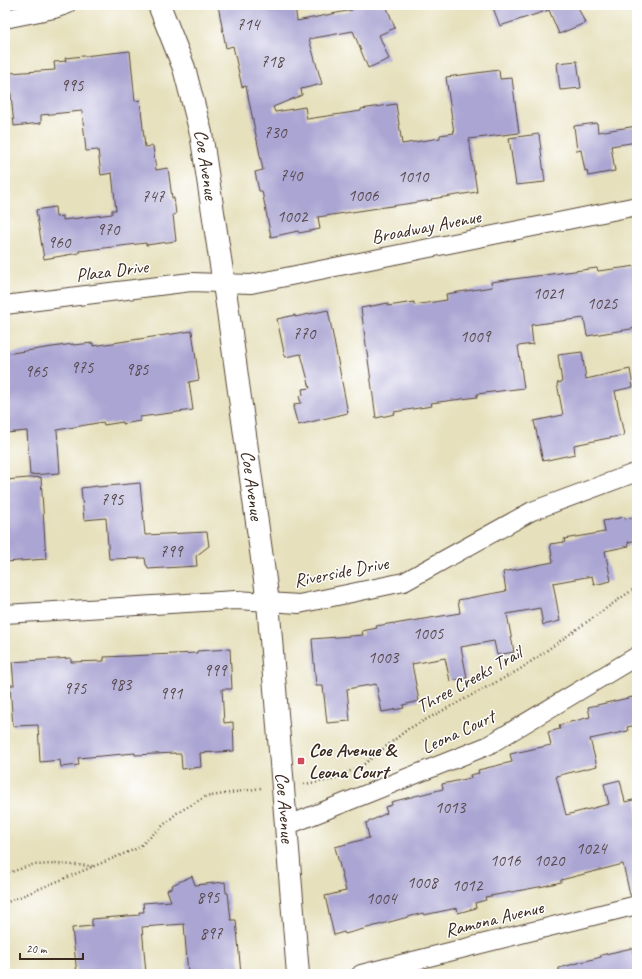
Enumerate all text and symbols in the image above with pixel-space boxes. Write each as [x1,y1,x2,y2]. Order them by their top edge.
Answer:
house number: 714 [237,14,262,35]
house number: 718 [261,51,286,72]
house number: 995 [61,75,85,96]
house number: 730 [264,122,288,143]
street label: Coe Avenue [189,128,223,203]
house number: 740 [280,165,304,186]
house number: 1010 [398,166,430,187]
house number: 1006 [348,185,380,206]
house number: 747 [142,186,166,207]
street label: Broadway Avenue [369,204,485,249]
house number: 1002 [277,206,309,227]
house number: 970 [97,219,121,240]
house number: 960 [48,232,72,253]
street label: Plaza Drive [75,254,151,287]
house number: 1021 [533,283,565,304]
house number: 1025 [587,293,619,314]
house number: 770 [293,323,317,344]
house number: 1009 [460,326,492,347]
house number: 975 [71,357,95,378]
house number: 985 [126,359,150,380]
house number: 965 [25,361,49,382]
street label: Coe Avenue [235,449,269,524]
house number: 795 [101,489,125,510]
house number: 799 [160,541,184,562]
street label: Riverside Drive [292,551,392,593]
house number: 1005 [413,623,445,644]
street label: Three Creeks Trail [412,639,529,719]
house number: 1003 [368,647,400,668]
house number: 999 [204,660,228,681]
house number: 983 [109,674,133,695]
house number: 975 [64,678,88,699]
house number: 991 [160,683,184,704]
street label: Leona Court [418,704,501,759]
place label: Coe Avenue & Leona Court [309,738,398,784]
marker: Coe Avenue & Leona Court [296,756,306,766]
street label: Coe Avenue [270,772,300,845]
house number: 1013 [435,797,467,818]
house number: 1024 [576,838,609,859]
house number: 1016 [490,850,522,871]
house number: 1020 [534,850,566,871]
house number: 1008 [407,872,440,893]
house number: 1012 [452,875,484,896]
house number: 895 [197,887,221,908]
house number: 1004 [366,888,399,909]
street label: Ramona Avenue [442,895,547,943]
house number: 897 [200,923,224,944]
scale bar [20,935,83,961]
text: 20 m [26,941,48,957]

